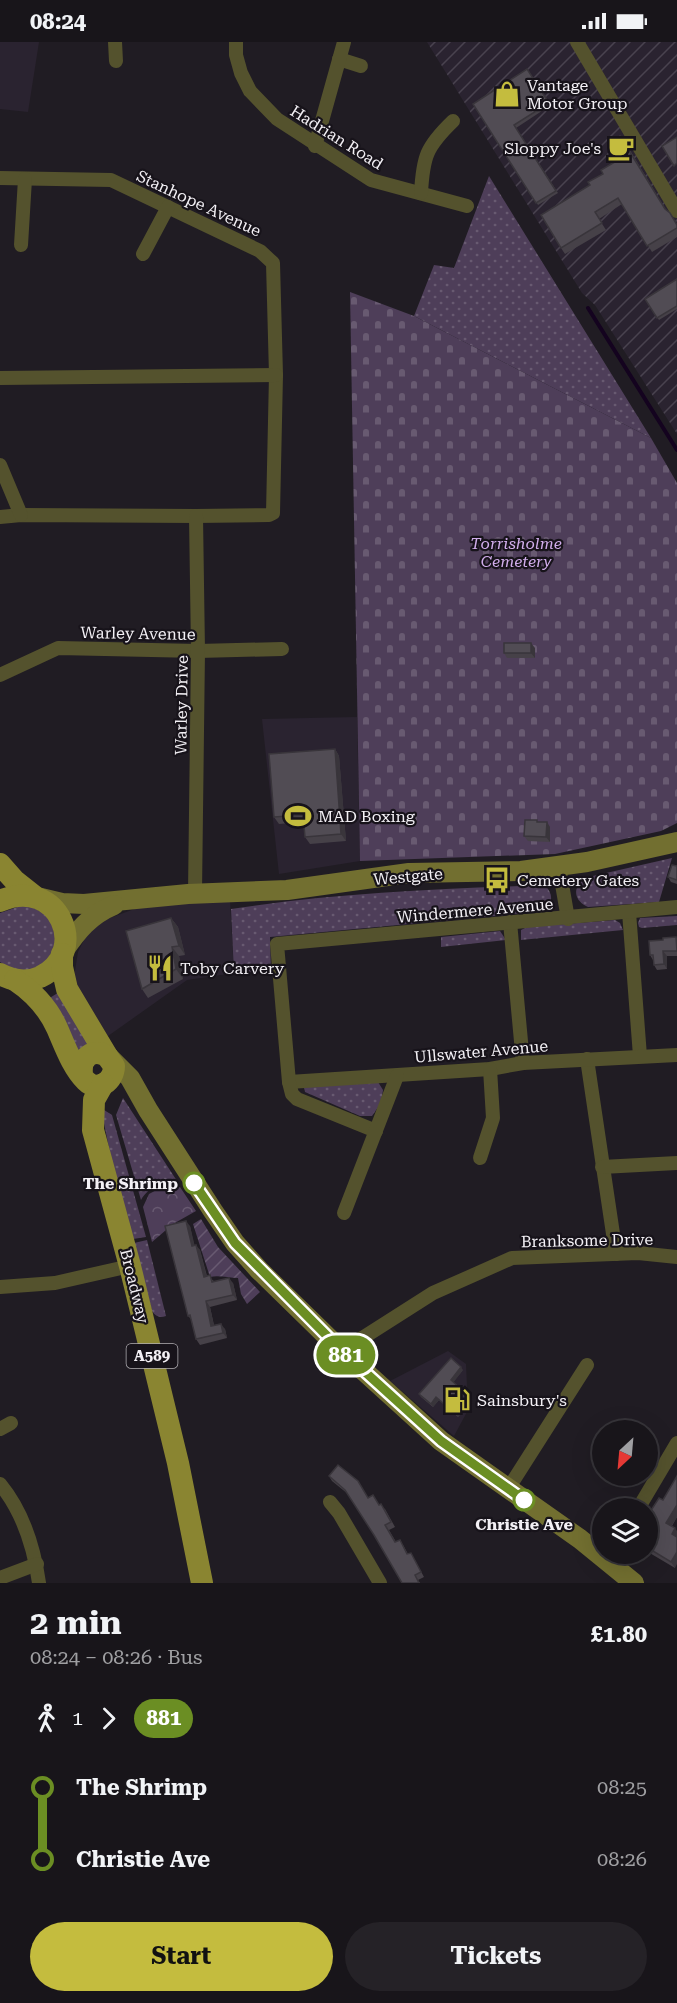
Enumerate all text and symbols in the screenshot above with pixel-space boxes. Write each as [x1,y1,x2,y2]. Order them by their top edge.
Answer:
text: 08:24 [30,9,86,34]
place label: Vantage Motor Group [527,76,627,113]
shop icon: Vantage Motor Group [492,79,522,109]
street label: Hadrian Road [287,101,387,174]
cafe icon: Sloppy Joe's [606,133,636,163]
place label: Sloppy Joe's [504,139,601,158]
street label: Stanhope Avenue [133,166,264,241]
park label: Torrisholme Cemetery [470,534,562,571]
street label: Warley Avenue [80,623,196,644]
street label: Warley Drive [171,655,192,755]
sports icon: MAD Boxing [283,801,313,831]
place label: MAD Boxing [318,807,416,826]
street label: Westgate [372,864,444,889]
bus stop icon: Cemetery Gates [482,865,512,895]
place label: Cemetery Gates [517,871,639,890]
street label: Windermere Avenue [396,894,554,927]
restaurant icon: Toby Carvery [145,953,175,983]
place label: Toby Carvery [180,959,285,978]
street label: Ullswater Avenue [413,1036,549,1067]
marker: The Shrimp [183,1172,205,1194]
place label: The Shrimp [83,1174,178,1193]
street label: Branksome Drive [521,1230,654,1251]
street label: Broadway [116,1247,153,1326]
line badge: 881 [312,1336,380,1374]
text: 881 [328,1343,364,1367]
road number: A589 [126,1344,178,1368]
fuel station icon: Sainsbury's [442,1385,472,1415]
place label: Sainsbury's [477,1391,567,1410]
north arrow [592,1420,658,1486]
map controls [592,1420,658,1564]
marker: Christie Ave [513,1489,535,1511]
button: layers [592,1498,658,1564]
place label: Christie Ave [475,1515,573,1534]
text: 2 min [30,1603,122,1642]
text: £1.80 [591,1622,647,1647]
text: 08:24 – 08:26 · Bus [30,1645,202,1669]
icon: walk [30,1702,63,1735]
icon: forward [92,1702,125,1735]
text: 1 [72,1706,83,1730]
text: 881 [146,1706,181,1730]
text: The Shrimp [76,1775,207,1800]
text: 08:25 [597,1775,647,1799]
text: Christie Ave [76,1847,210,1872]
text: 08:26 [597,1847,647,1871]
button: Start [30,1922,333,1991]
button: Tickets [345,1922,647,1991]

